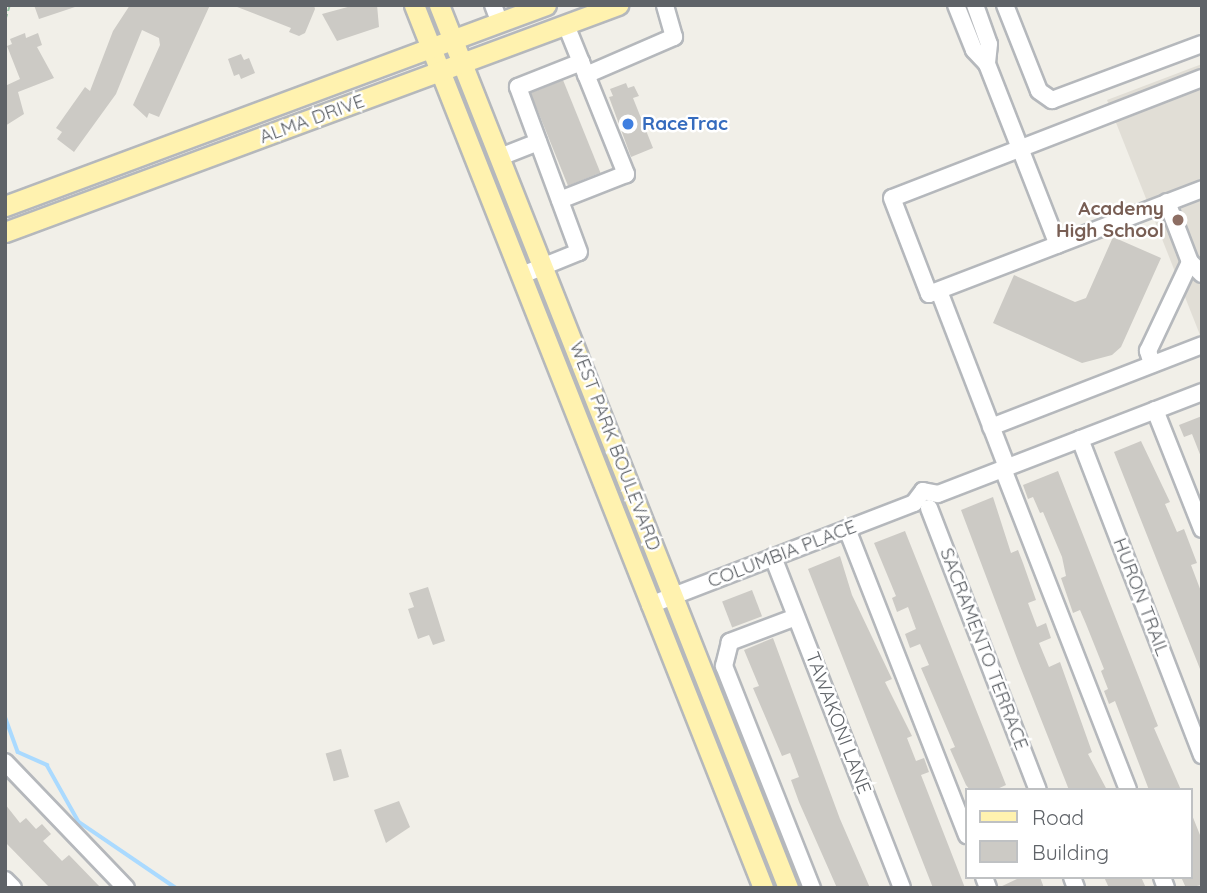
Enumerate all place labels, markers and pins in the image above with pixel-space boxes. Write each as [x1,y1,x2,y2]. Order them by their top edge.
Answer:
place label: RaceTrac [642,113,728,135]
marker: RaceTrac [620,116,636,132]
place label: Academy High School [1056,198,1164,242]
marker: Academy High School [1170,212,1186,228]

